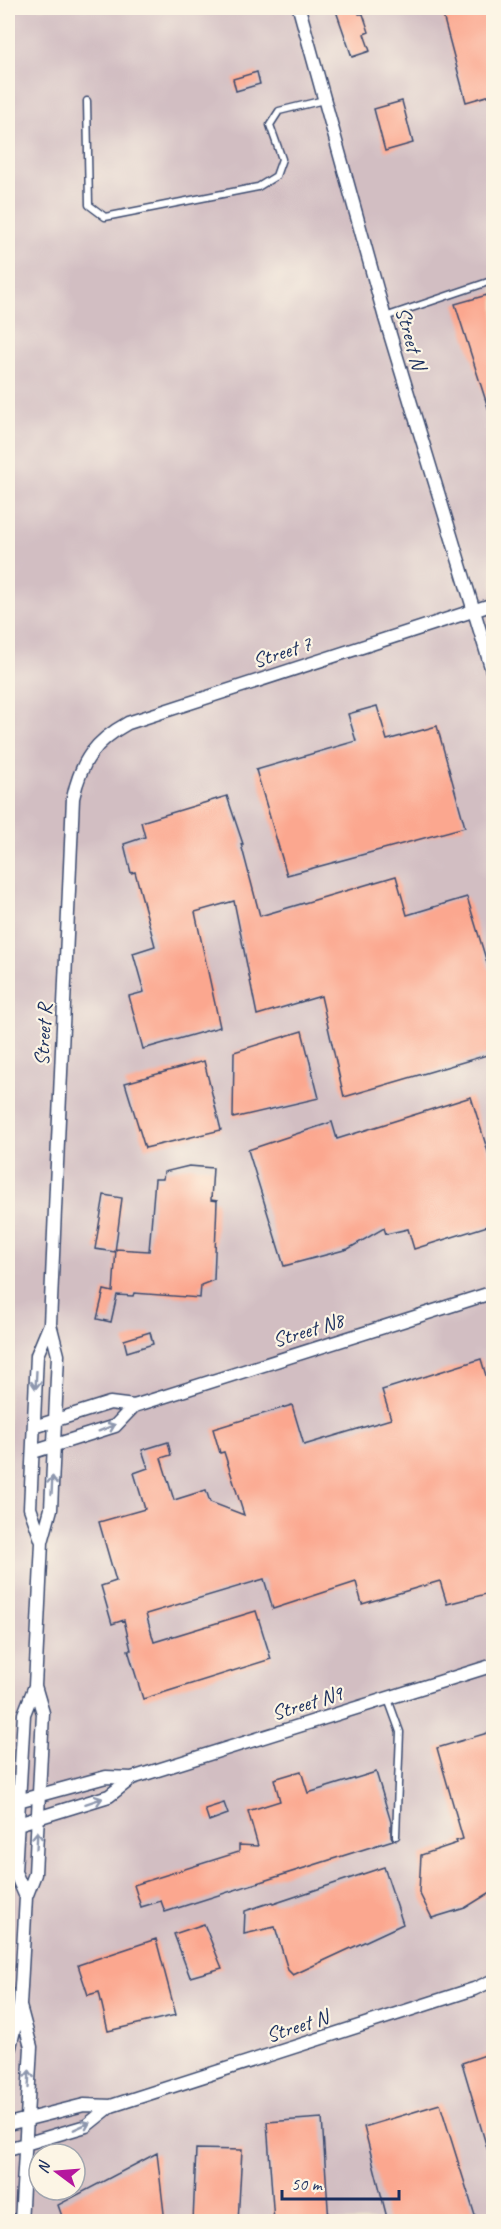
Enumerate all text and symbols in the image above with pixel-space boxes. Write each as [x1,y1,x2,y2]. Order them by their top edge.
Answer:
street label: Street N [390,304,433,375]
street label: Street 7 [249,630,316,674]
street label: Street R [28,1001,58,1067]
street label: Street N8 [269,1306,349,1353]
one-way arrow [31,1370,42,1390]
one-way arrow [97,1422,115,1433]
one-way arrow [47,1475,58,1495]
street label: Street N9 [268,1679,347,1726]
one-way arrow [84,1795,103,1806]
one-way arrow [32,1831,43,1851]
street label: Street N [263,2003,334,2048]
one-way arrow [23,2070,34,2090]
one-way arrow [72,2120,90,2131]
north arrow [27,2142,87,2202]
text: N [33,2158,55,2176]
scale bar [282,2163,399,2201]
text: 50 m [291,2173,324,2195]

